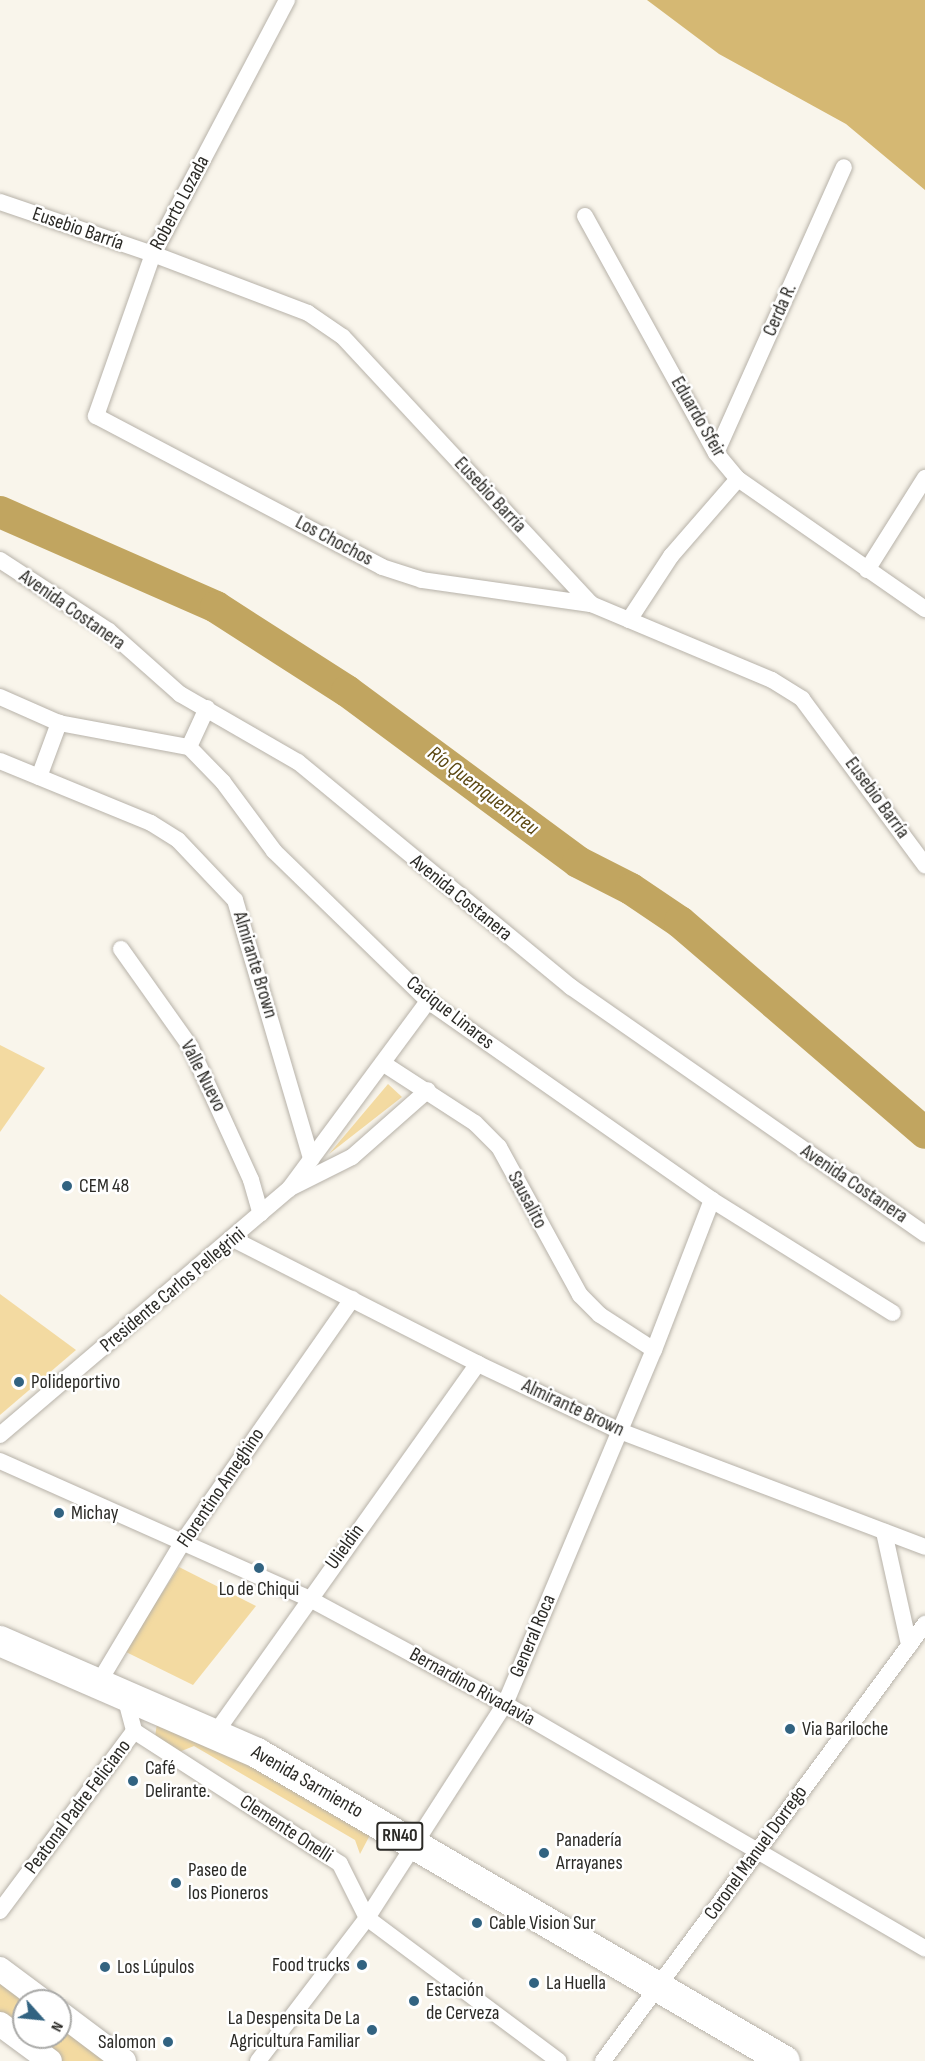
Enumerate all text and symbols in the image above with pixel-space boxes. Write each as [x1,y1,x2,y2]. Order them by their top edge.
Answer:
street label: Roberto Lozada [145,152,215,254]
street label: Eusebio Barría [29,202,127,256]
street label: Cerda R. [758,280,802,340]
street label: Eduardo Sfeir [665,372,731,462]
street label: Eusebio Barría [449,452,531,538]
street label: Los Chochos [291,511,377,571]
street label: Avenida Costanera [14,565,130,655]
water label: Río Quemquemtreu [422,741,544,841]
street label: Eusebio Barría [839,753,915,843]
street label: Avenida Costanera [405,850,517,946]
street label: Almirante Brown [227,909,283,1021]
street label: Cacique Linares [401,971,499,1055]
street label: Valle Nuevo [175,1036,231,1116]
street label: Avenida Costanera [796,1139,912,1229]
street label: Sausalito [502,1167,552,1233]
place label: CEM 48 [79,1174,129,1198]
marker: CEM 48 [60,1179,74,1193]
street label: Presidente Carlos Pellegrini [96,1222,250,1358]
place label: Polideportivo [31,1370,120,1394]
street label: Almirante Brown [518,1374,628,1442]
marker: Polideportivo [12,1375,26,1389]
street label: Florentino Ameghino [172,1424,270,1552]
place label: Michay [71,1501,118,1525]
marker: Michay [52,1506,66,1520]
street label: Ulieldin [321,1520,369,1574]
marker: Lo de Chiqui [252,1561,266,1575]
place label: Lo de Chiqui [219,1577,299,1601]
street label: General Roca [505,1591,561,1681]
street label: Bernardino Rivadavia [405,1643,539,1731]
place label: Via Bariloche [802,1717,888,1741]
marker: Via Bariloche [783,1722,797,1736]
street label: Peatonal Padre Feliciano [20,1735,136,1879]
street label: Avenida Sarmiento [247,1740,367,1824]
place label: Café Delirante. [145,1757,210,1804]
marker: Café Delirante. [126,1774,140,1788]
street label: Coronel Manuel Dorrego [699,1781,813,1925]
street label: Clemente Onelli [235,1790,337,1868]
road number: RN40 [376,1821,424,1851]
place label: Panadería Arrayanes [556,1829,623,1876]
marker: Panadería Arrayanes [537,1846,551,1860]
place label: Paseo de los Pioneros [188,1859,268,1906]
marker: Paseo de los Pioneros [169,1876,183,1890]
place label: Cable Vision Sur [489,1911,596,1935]
marker: Cable Vision Sur [470,1916,484,1930]
place label: Food trucks [272,1953,350,1977]
place label: Los Lúpulos [117,1955,194,1979]
marker: Food trucks [355,1958,369,1972]
marker: Los Lúpulos [98,1960,112,1974]
place label: La Huella [546,1971,606,1995]
marker: La Huella [527,1976,541,1990]
place label: Estación de Cerveza [426,1978,500,2025]
north arrow [12,1989,72,2049]
marker: Estación de Cerveza [407,1994,421,2008]
place label: La Despensita De La Agricultura Familiar [228,2006,360,2053]
text: N [46,2018,67,2035]
marker: La Despensita De La Agricultura Familiar [365,2023,379,2037]
place label: Salomon [98,2030,156,2054]
marker: Salomon [161,2035,175,2049]

